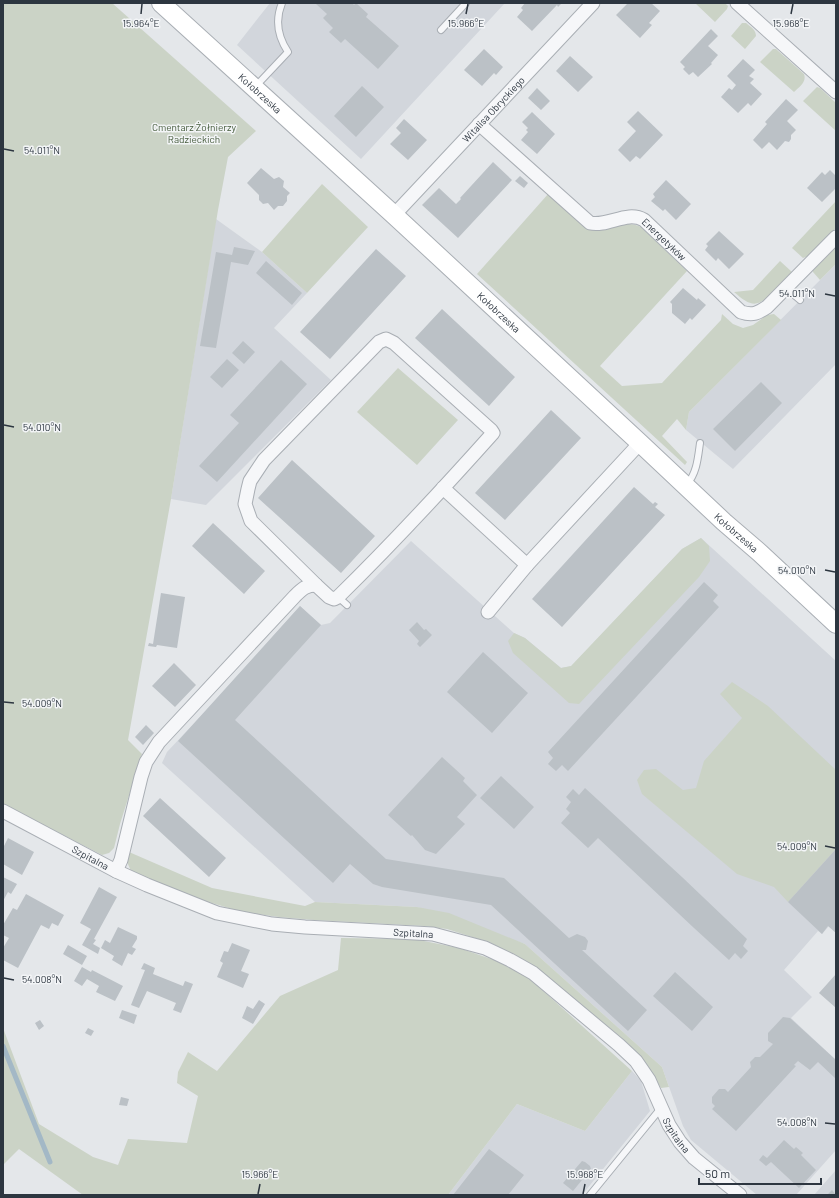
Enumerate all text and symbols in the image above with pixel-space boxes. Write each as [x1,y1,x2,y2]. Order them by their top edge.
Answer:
text: 15.964°E [122,17,160,29]
text: 15.966°E [448,17,484,29]
text: 15.968°E [773,17,809,29]
street label: Kołobrzeska [236,71,284,116]
street label: Witalisa Obryckiego [459,74,527,145]
park label: Cmentarz Żołnierzy Radzieckich [152,121,236,145]
text: 54.011°N [24,144,60,156]
street label: Energetyków [640,215,689,263]
text: 54.011°N [779,287,815,299]
street label: Kołobrzeska [475,289,523,335]
text: 54.010°N [23,421,61,433]
street label: Kołobrzeska [712,510,761,555]
text: 54.010°N [778,564,816,576]
text: 54.009°N [22,697,62,709]
text: 54.009°N [777,840,817,852]
street label: Szpitalna [70,843,111,872]
street label: Szpitalna [393,926,434,940]
text: 54.008°N [22,973,62,985]
street label: Szpitalna [660,1116,693,1155]
text: 54.008°N [777,1116,817,1128]
scale bar [699,1160,821,1186]
text: 50 m [705,1166,730,1180]
text: 15.966°E [242,1168,278,1180]
text: 15.968°E [567,1168,603,1180]

